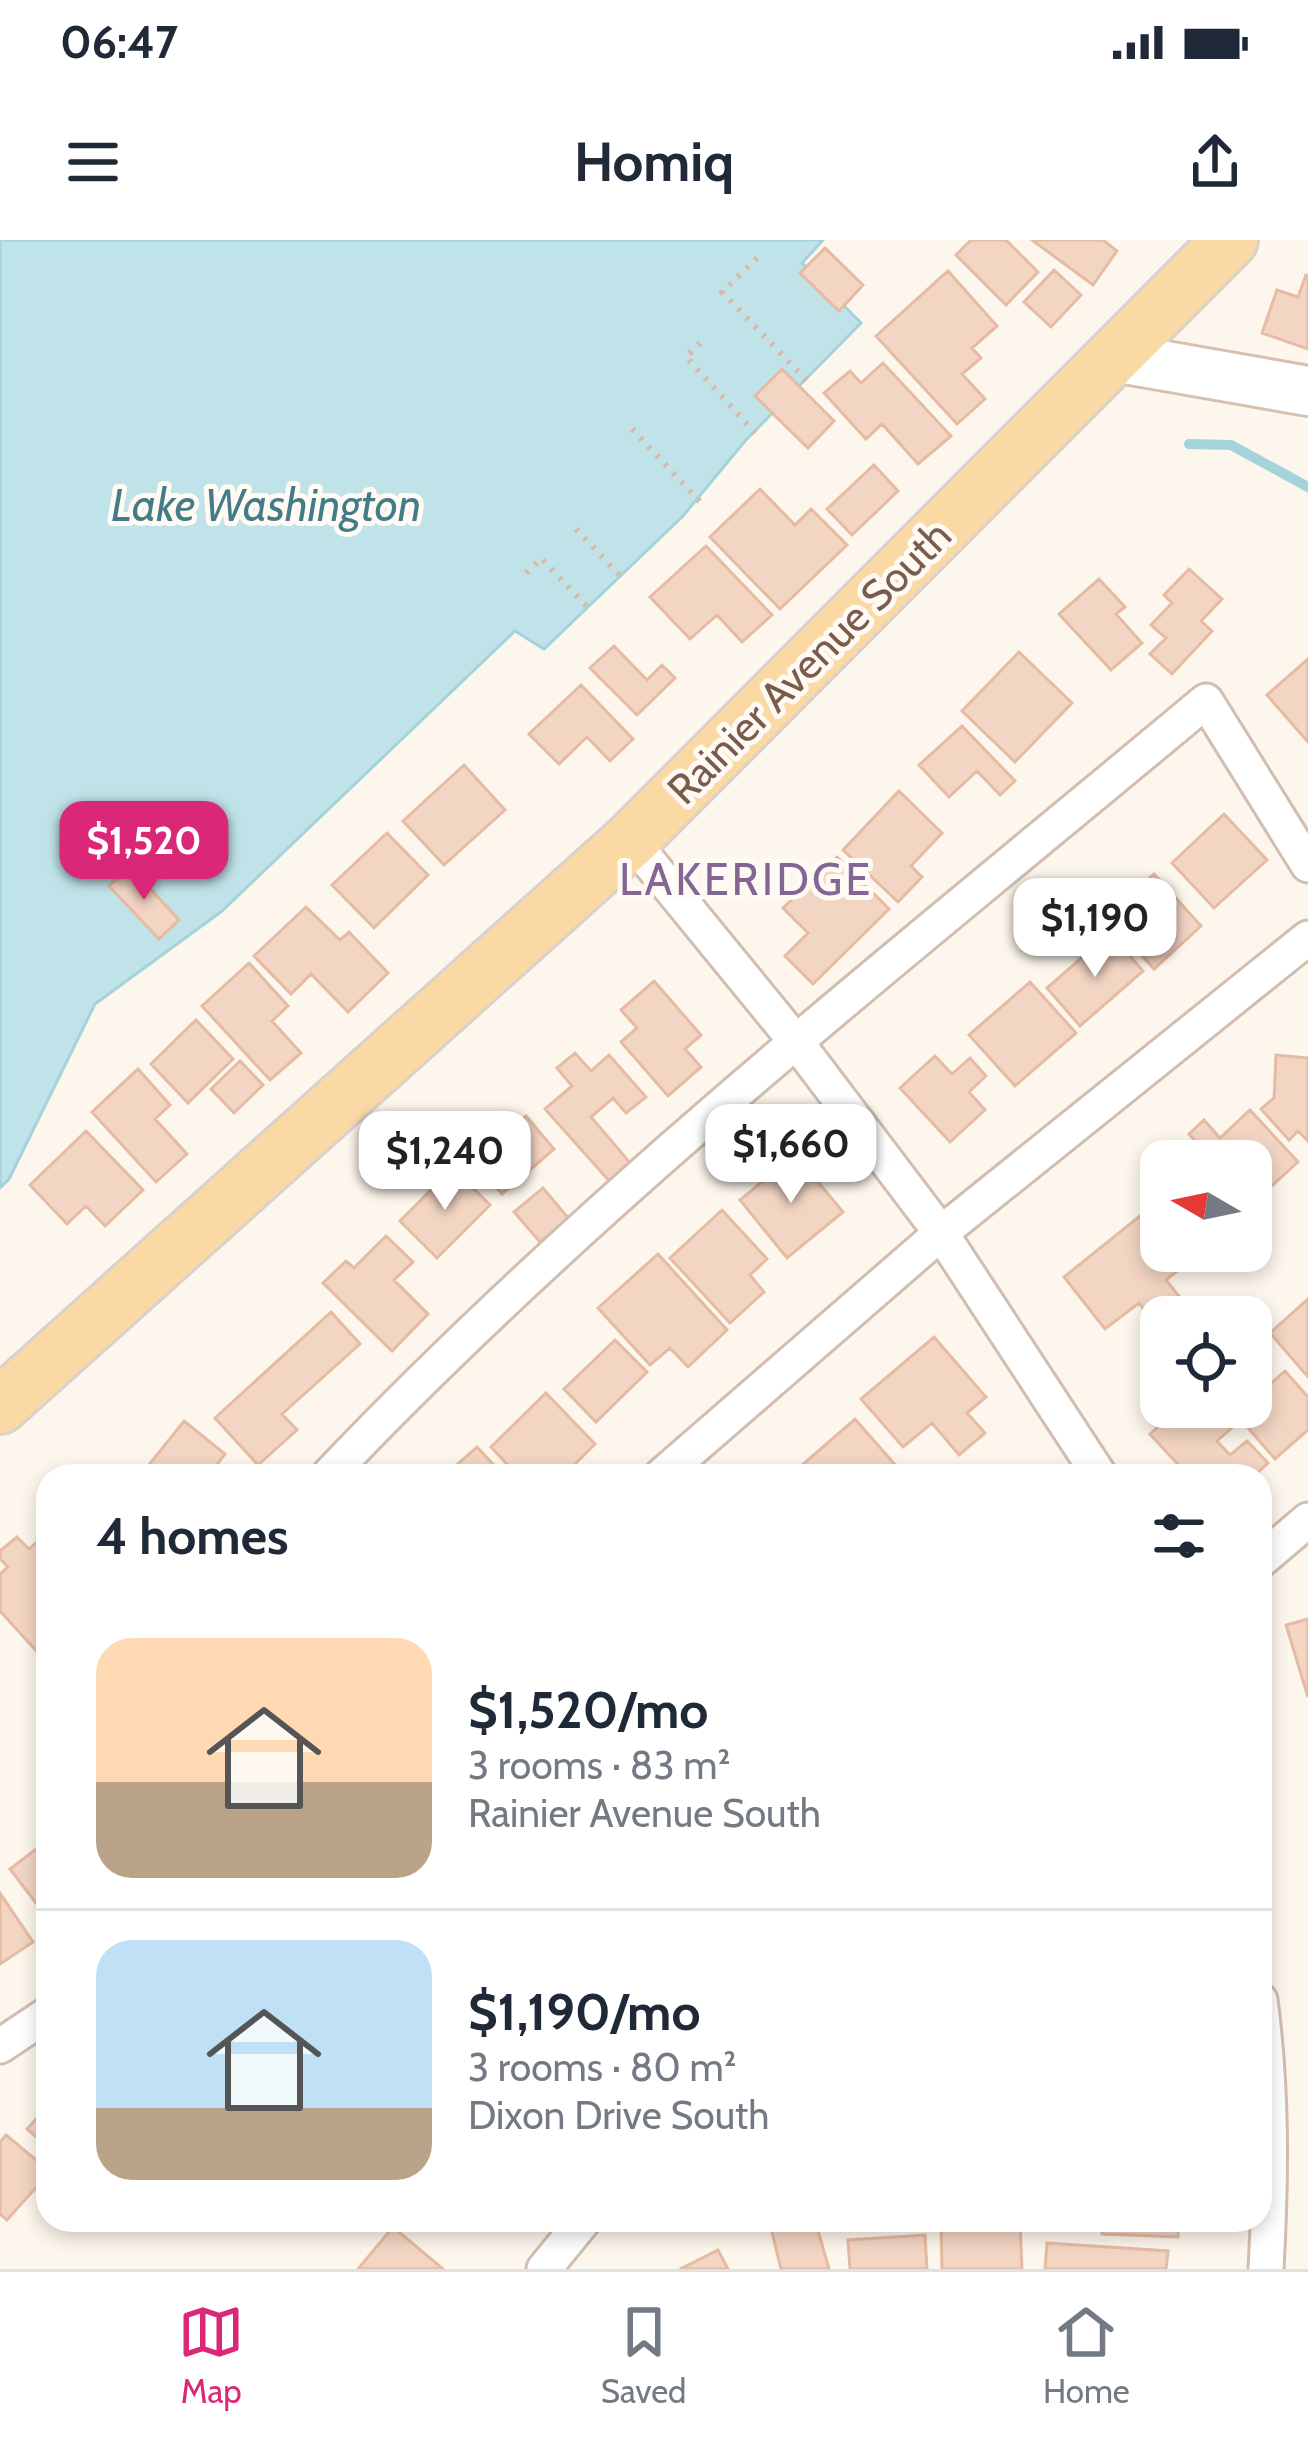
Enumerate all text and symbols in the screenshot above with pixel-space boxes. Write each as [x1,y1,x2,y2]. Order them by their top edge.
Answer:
text: 06:47 [60,15,178,69]
icon: menu [60,129,126,195]
text: Homiq [574,129,734,195]
icon: share [1182,129,1248,195]
water label: Lake Washington [111,478,421,532]
street label: Rainier Avenue South [656,509,962,815]
pin: $1,520 [46,801,242,903]
text: $1,520 [86,816,202,864]
district label: LAKERIDGE [619,852,873,906]
pin: $1,190 [997,878,1193,980]
text: $1,190 [1040,893,1150,941]
pin: $1,660 [693,1104,889,1206]
pin: $1,240 [347,1111,543,1213]
text: $1,660 [732,1119,850,1167]
text: $1,240 [386,1126,504,1174]
north arrow [1140,1140,1272,1272]
map controls [1140,1140,1272,1428]
button: locate [1140,1296,1272,1428]
icon: filters [1146,1503,1212,1569]
text: 4 homes [96,1505,288,1567]
text: $1,520/mo [468,1679,708,1741]
icon: home [192,1686,336,1830]
text: 3 rooms · 83 m² [468,1741,730,1789]
text: Rainier Avenue South [468,1789,821,1837]
text: $1,190/mo [468,1981,701,2043]
icon: home [192,1988,336,2132]
text: 3 rooms · 80 m² [468,2043,737,2091]
text: Dixon Drive South [468,2091,769,2139]
tab: Map [178,2299,244,2411]
tab: Saved [601,2299,686,2411]
tab: Home [1043,2299,1130,2411]

